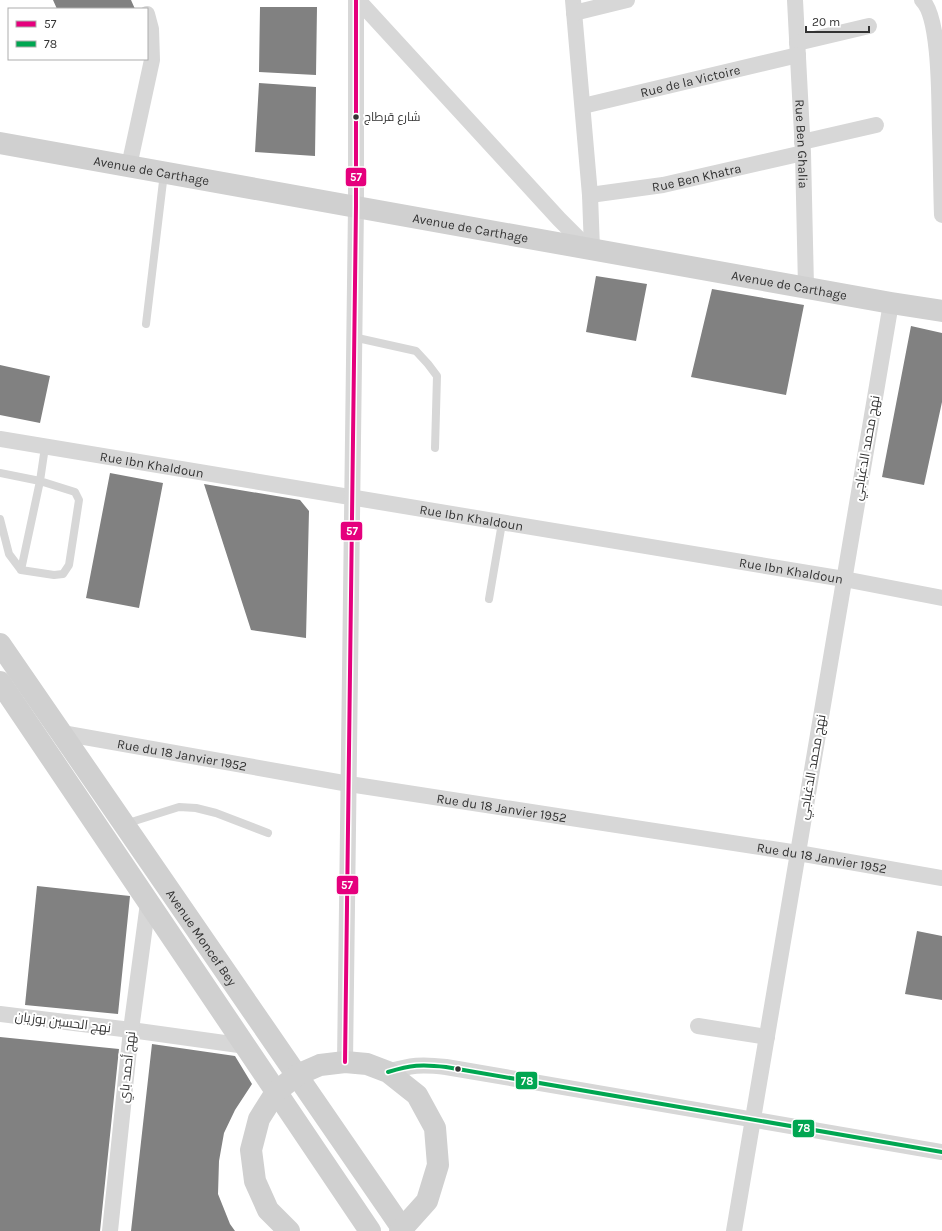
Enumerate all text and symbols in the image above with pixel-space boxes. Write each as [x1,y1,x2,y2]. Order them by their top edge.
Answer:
legend [8,8,148,60]
scale bar [806,8,869,34]
text: 20 m [812,15,840,29]
text: 57 [44,17,57,31]
text: 78 [44,37,57,51]
street label: Rue de la Victoire [639,61,742,100]
street label: Rue Ben Ghalia [793,99,811,189]
place label: شارع قرطاج [364,110,420,125]
marker: شارع قرطاج [351,112,361,122]
street label: Avenue de Carthage [93,152,211,188]
street label: Rue Ben Khatra [651,160,743,194]
line badge: 57 [345,167,367,187]
text: 57 [350,171,362,184]
street label: Avenue de Carthage [411,210,530,245]
street label: Avenue de Carthage [730,267,849,303]
street label: نهج محمد الدغباجي [849,394,886,502]
street label: Rue Ibn Khaldoun [99,448,205,480]
street label: Rue Ibn Khaldoun [419,501,525,533]
line badge: 57 [340,521,363,541]
text: 57 [346,525,358,538]
street label: Rue Ibn Khaldoun [738,554,844,586]
street label: نهج محمد الدغباجي [795,713,832,821]
street label: Rue du 18 Janvier 1952 [116,735,248,773]
street label: Rue du 18 Janvier 1952 [436,790,568,825]
street label: Rue du 18 Janvier 1952 [756,839,888,876]
line badge: 57 [336,875,359,895]
text: 57 [341,879,353,892]
street label: Avenue Moncef Bey [163,886,240,988]
street label: نهج الحسين بوزيان [14,1009,112,1036]
street label: نهج أحمد باي [115,1030,141,1104]
unlabelled marker [453,1064,463,1074]
line badge: 78 [515,1071,538,1090]
text: 78 [521,1075,533,1088]
line badge: 78 [792,1119,815,1138]
text: 78 [798,1122,810,1135]

